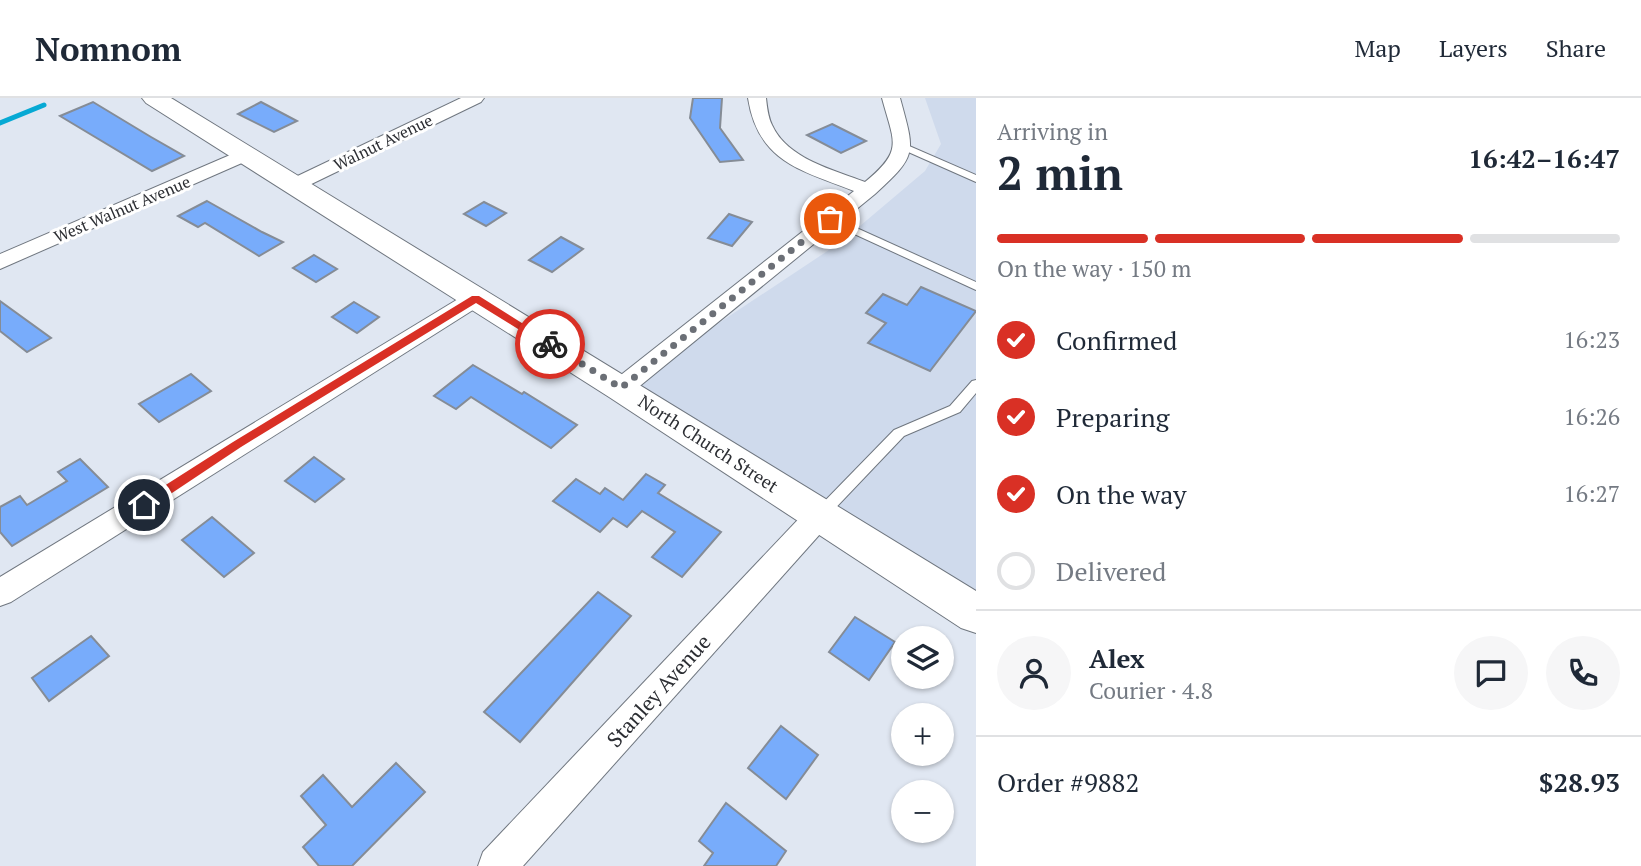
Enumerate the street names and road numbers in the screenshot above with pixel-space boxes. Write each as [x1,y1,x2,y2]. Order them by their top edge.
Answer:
street label: Walnut Avenue [330,109,436,175]
street label: West Walnut Avenue [50,170,194,248]
street label: North Church Street [634,389,783,498]
street label: Stanley Avenue [600,628,716,753]

